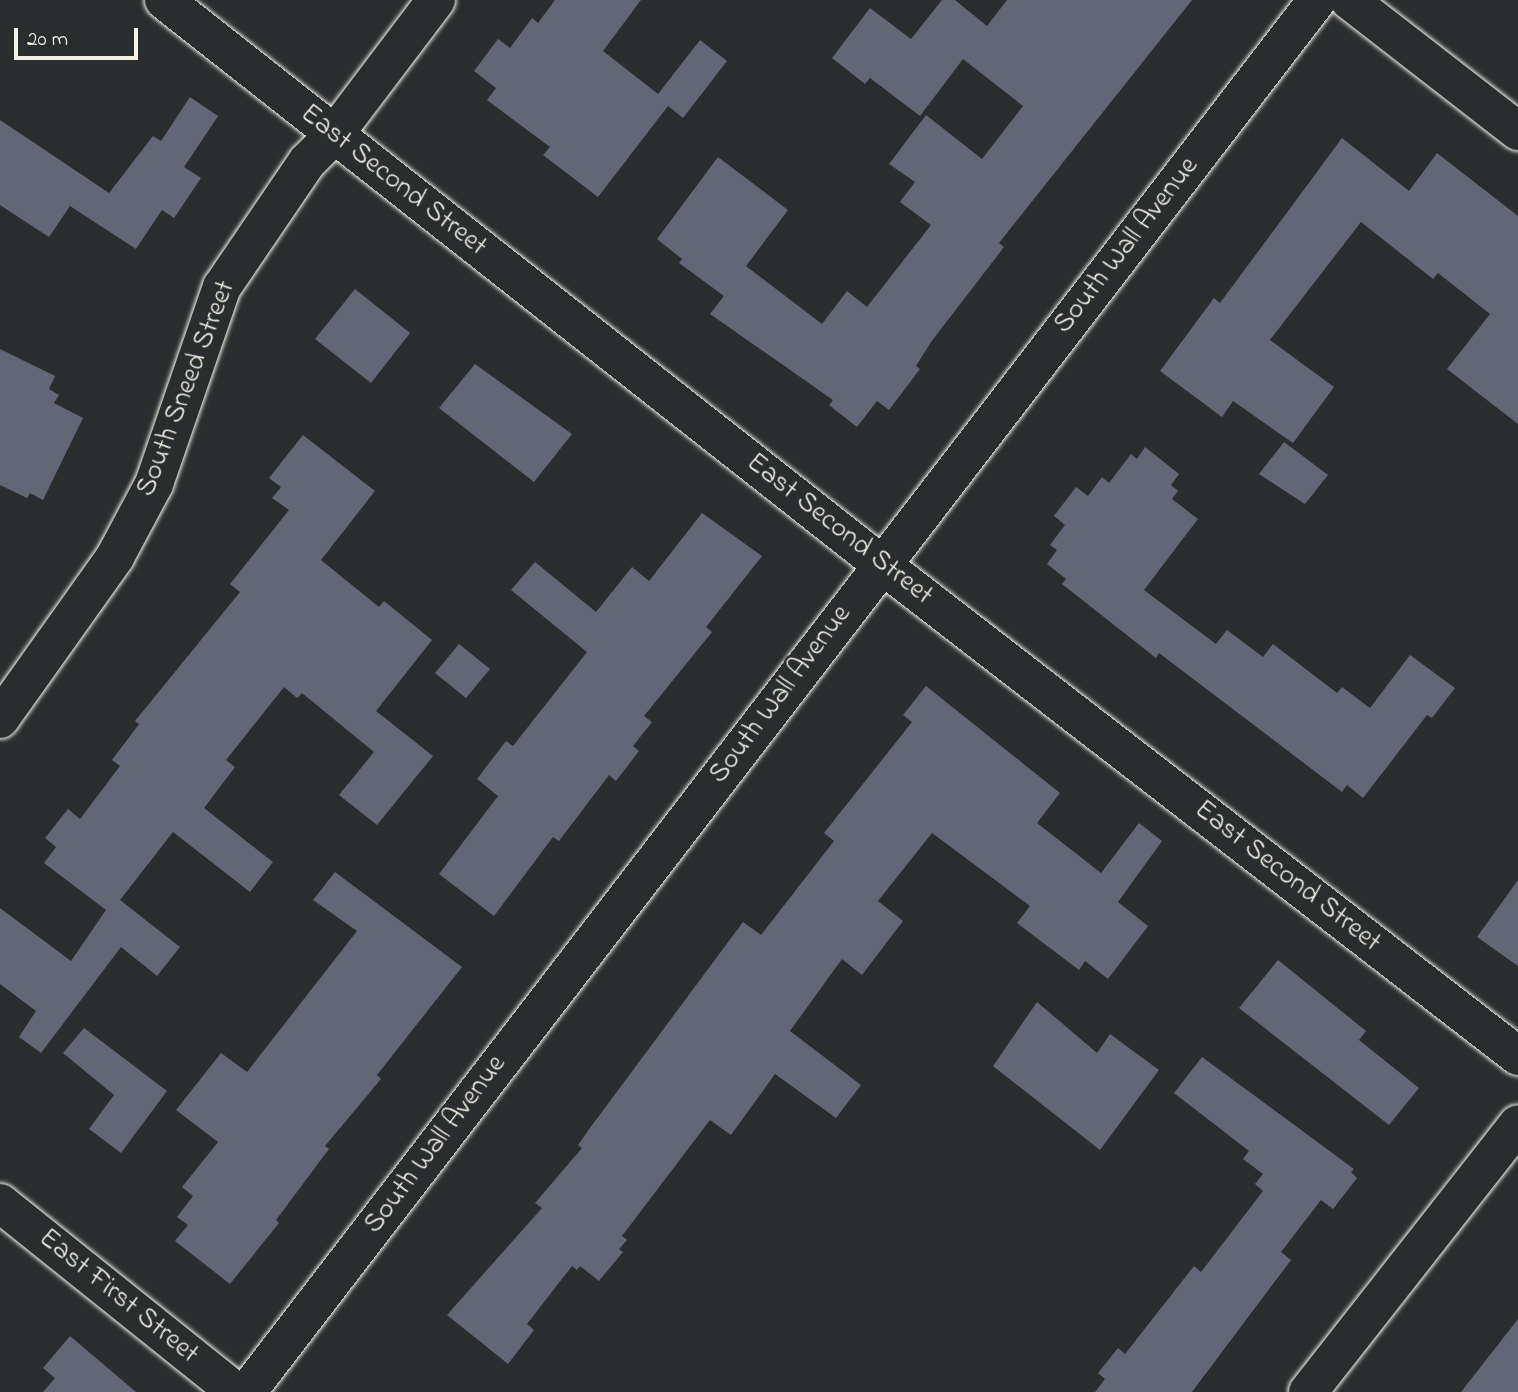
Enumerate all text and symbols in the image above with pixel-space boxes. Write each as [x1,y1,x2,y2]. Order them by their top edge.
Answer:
scale bar [18,14,142,58]
text: 20 m [27,25,68,55]
street label: East Second Street [293,98,493,264]
street label: South Wall Avenue [1048,151,1206,341]
street label: South Sneed Street [130,276,244,502]
street label: East Second Street [739,447,939,613]
street label: South Wall Avenue [703,599,859,791]
street label: East Second Street [1187,794,1387,960]
street label: South Wall Avenue [358,1049,514,1241]
street label: East First Street [31,1222,205,1372]

